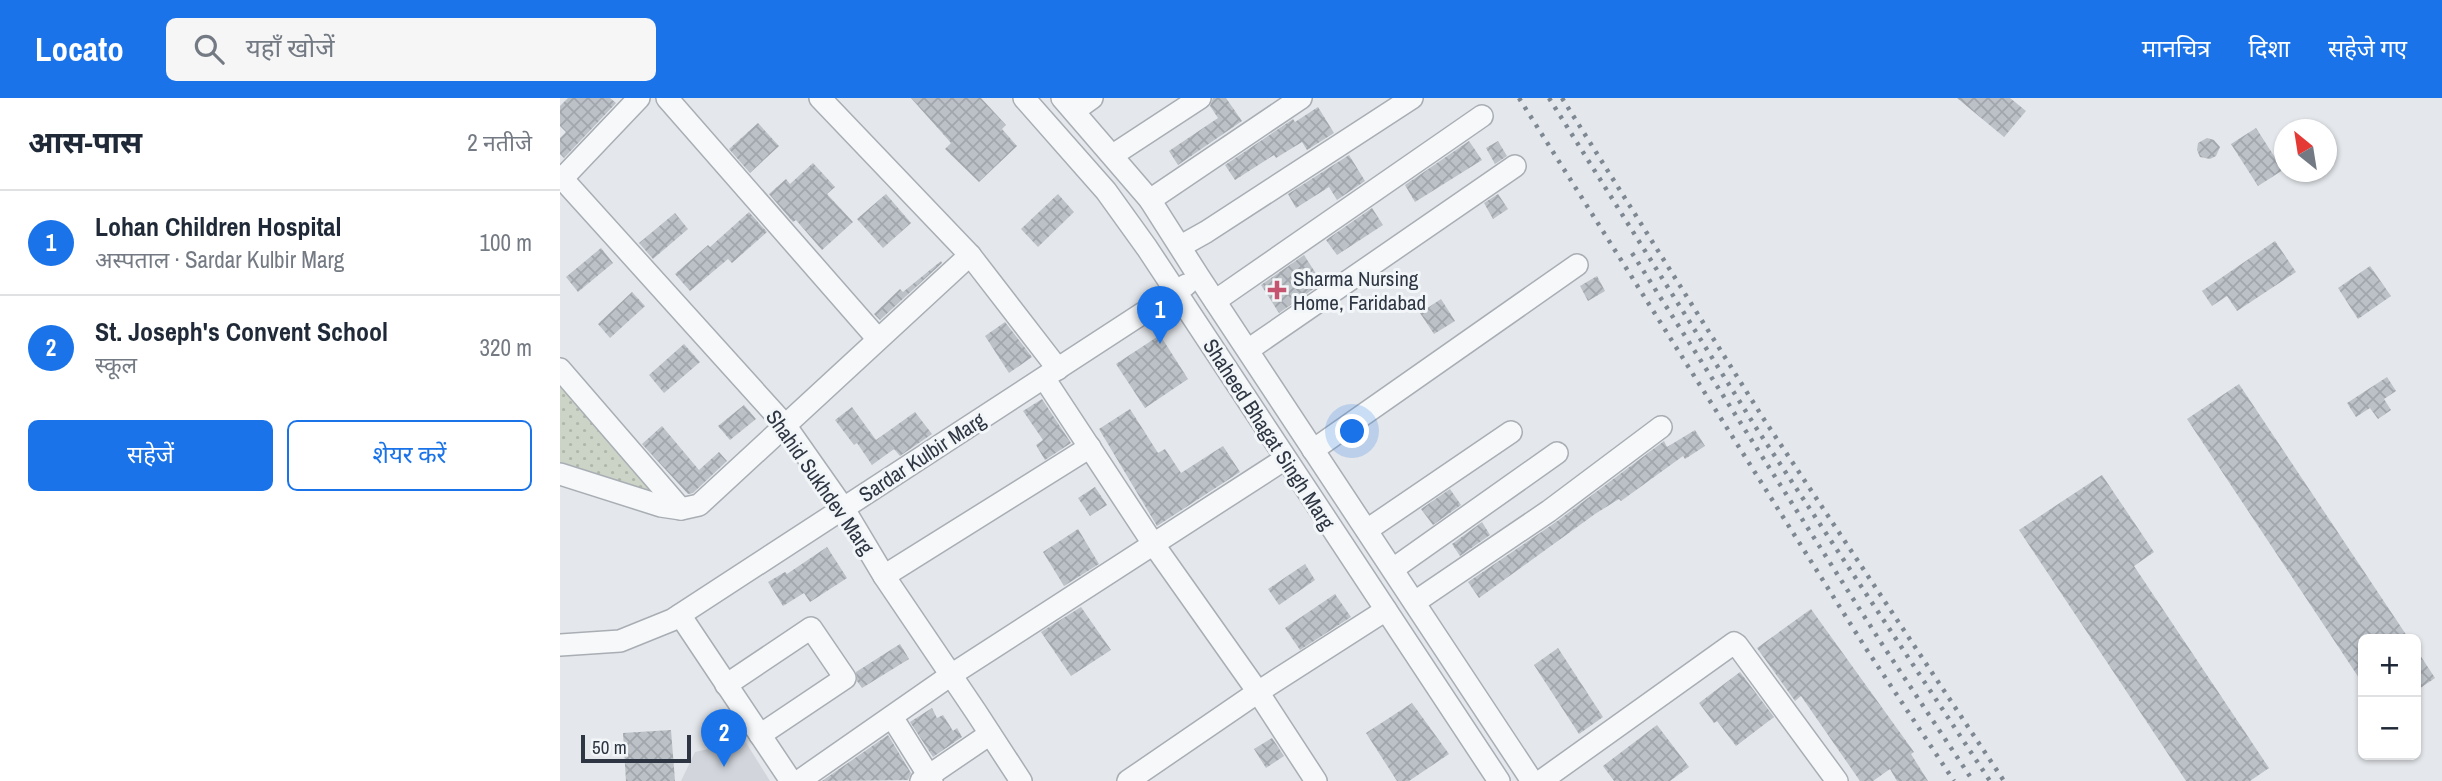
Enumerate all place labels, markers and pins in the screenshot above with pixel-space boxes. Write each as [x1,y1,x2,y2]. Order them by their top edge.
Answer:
place label: Sharma Nursing Home, Faridabad [1293,264,1426,317]
marker: Sharma Nursing Home, Faridabad [1267,280,1287,300]
pin: 1 [1137,286,1183,344]
pin: 2 [701,709,747,767]

